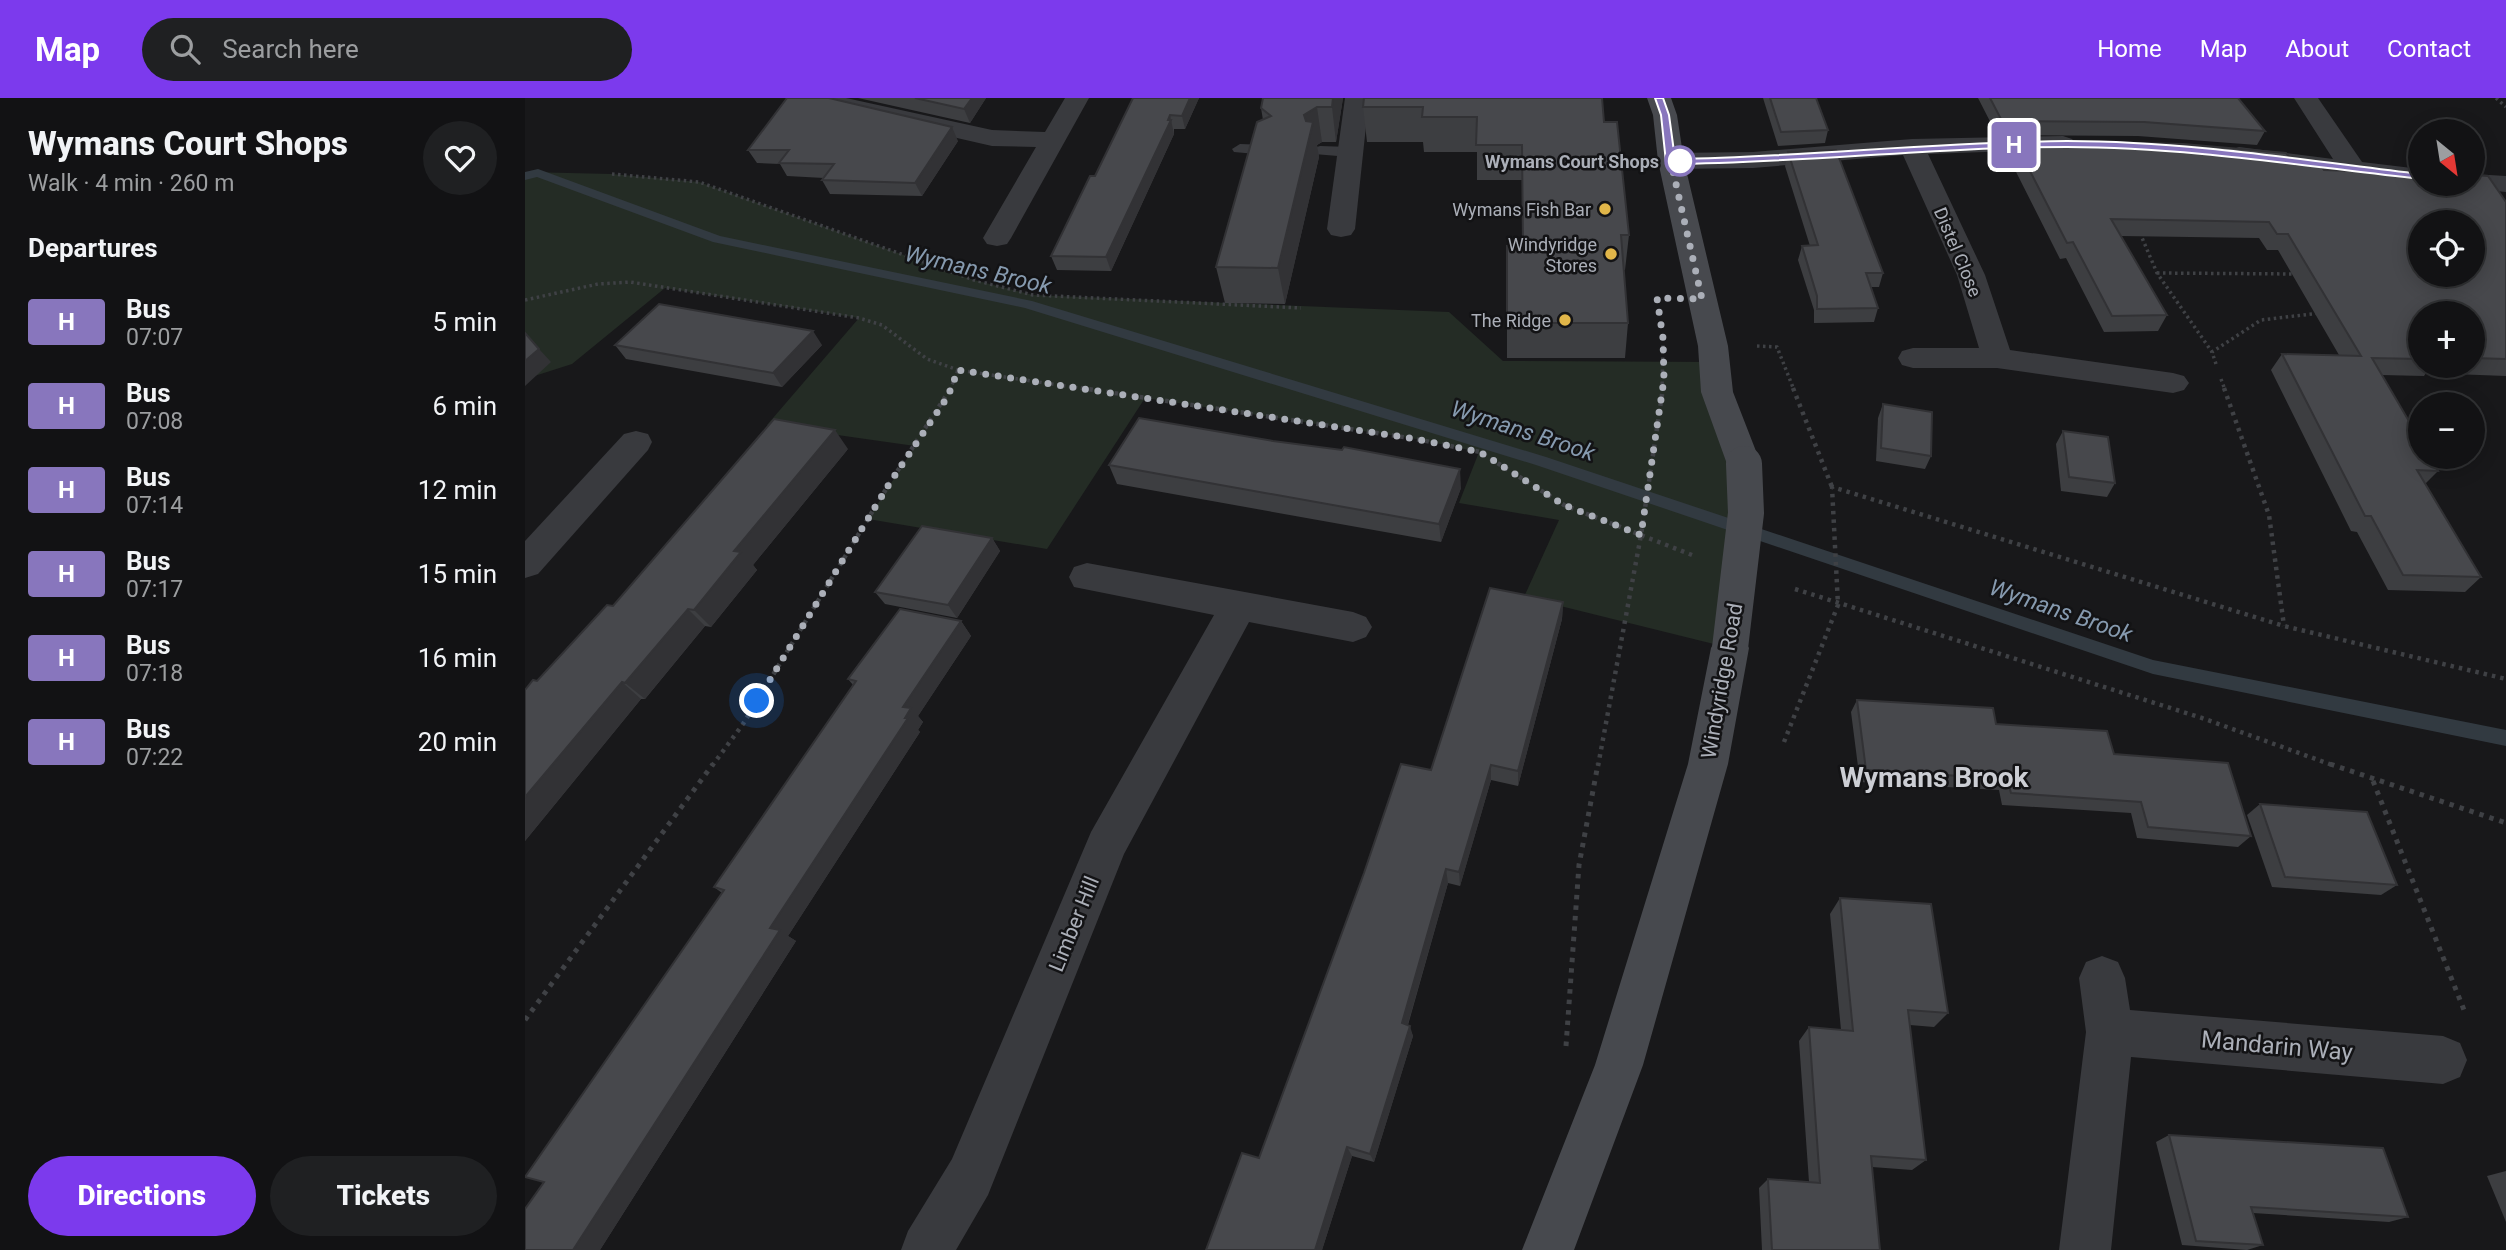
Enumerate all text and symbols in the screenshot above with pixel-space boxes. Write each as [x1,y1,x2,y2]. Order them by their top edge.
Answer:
search box [142,18,632,81]
text: Map [35,30,100,69]
icon: search [166,30,204,68]
text: Search here [222,34,359,64]
text: Home [2097,35,2162,63]
text: Map [2200,35,2247,63]
text: About [2285,35,2349,63]
text: Contact [2387,35,2471,63]
north arrow [2408,119,2485,196]
map controls [2408,119,2485,469]
button: heart [423,121,497,195]
line badge: H [1991,122,2037,168]
text: Wymans Court Shops [28,124,348,163]
text: H [2006,131,2022,159]
marker: Wymans Court Shops [1665,146,1695,176]
place label: Wymans Court Shops [1485,151,1659,172]
text: Walk · 4 min · 260 m [28,170,234,197]
place label: Wymans Fish Bar [1452,199,1591,220]
marker: Wymans Fish Bar [1597,201,1613,217]
street label: Distel Close [1930,204,1986,300]
button: locate [2408,210,2485,287]
text: Departures [28,233,158,263]
place label: Windyridge Stores [1508,234,1597,276]
water label: Wymans Brook [902,240,1055,300]
marker: Windyridge Stores [1603,246,1619,262]
text: Bus [126,294,171,324]
button: + [2408,301,2485,378]
text: 5 min [432,307,497,337]
text: H [58,308,75,336]
place label: The Ridge [1471,310,1551,331]
marker: The Ridge [1557,312,1573,328]
text: 07:07 [126,324,183,351]
text: Bus [126,378,171,408]
text: 6 min [432,391,497,421]
text: H [58,392,75,420]
button: − [2408,392,2485,469]
water label: Wymans Brook [1448,395,1599,467]
text: 07:08 [126,408,183,435]
text: Bus [126,462,171,492]
text: 12 min [418,475,497,505]
text: H [58,476,75,504]
text: 07:14 [126,492,183,519]
text: Bus [126,546,171,576]
text: 15 min [418,559,497,589]
text: H [58,560,75,588]
water label: Wymans Brook [1986,574,2137,648]
text: 07:17 [126,576,183,603]
street label: Windyridge Road [1697,601,1747,761]
text: Bus [126,630,171,660]
text: 16 min [418,643,497,673]
text: H [58,644,75,672]
text: 07:18 [126,660,183,687]
your location [739,683,774,718]
text: Bus [126,714,171,744]
text: 20 min [418,727,497,757]
text: H [58,728,75,756]
text: 07:22 [126,744,183,771]
district label: Wymans Brook [1839,761,2030,794]
street label: Limber Hill [1044,873,1104,975]
street label: Mandarin Way [2200,1025,2355,1067]
button: Directions [28,1156,256,1236]
button: Tickets [270,1156,497,1236]

